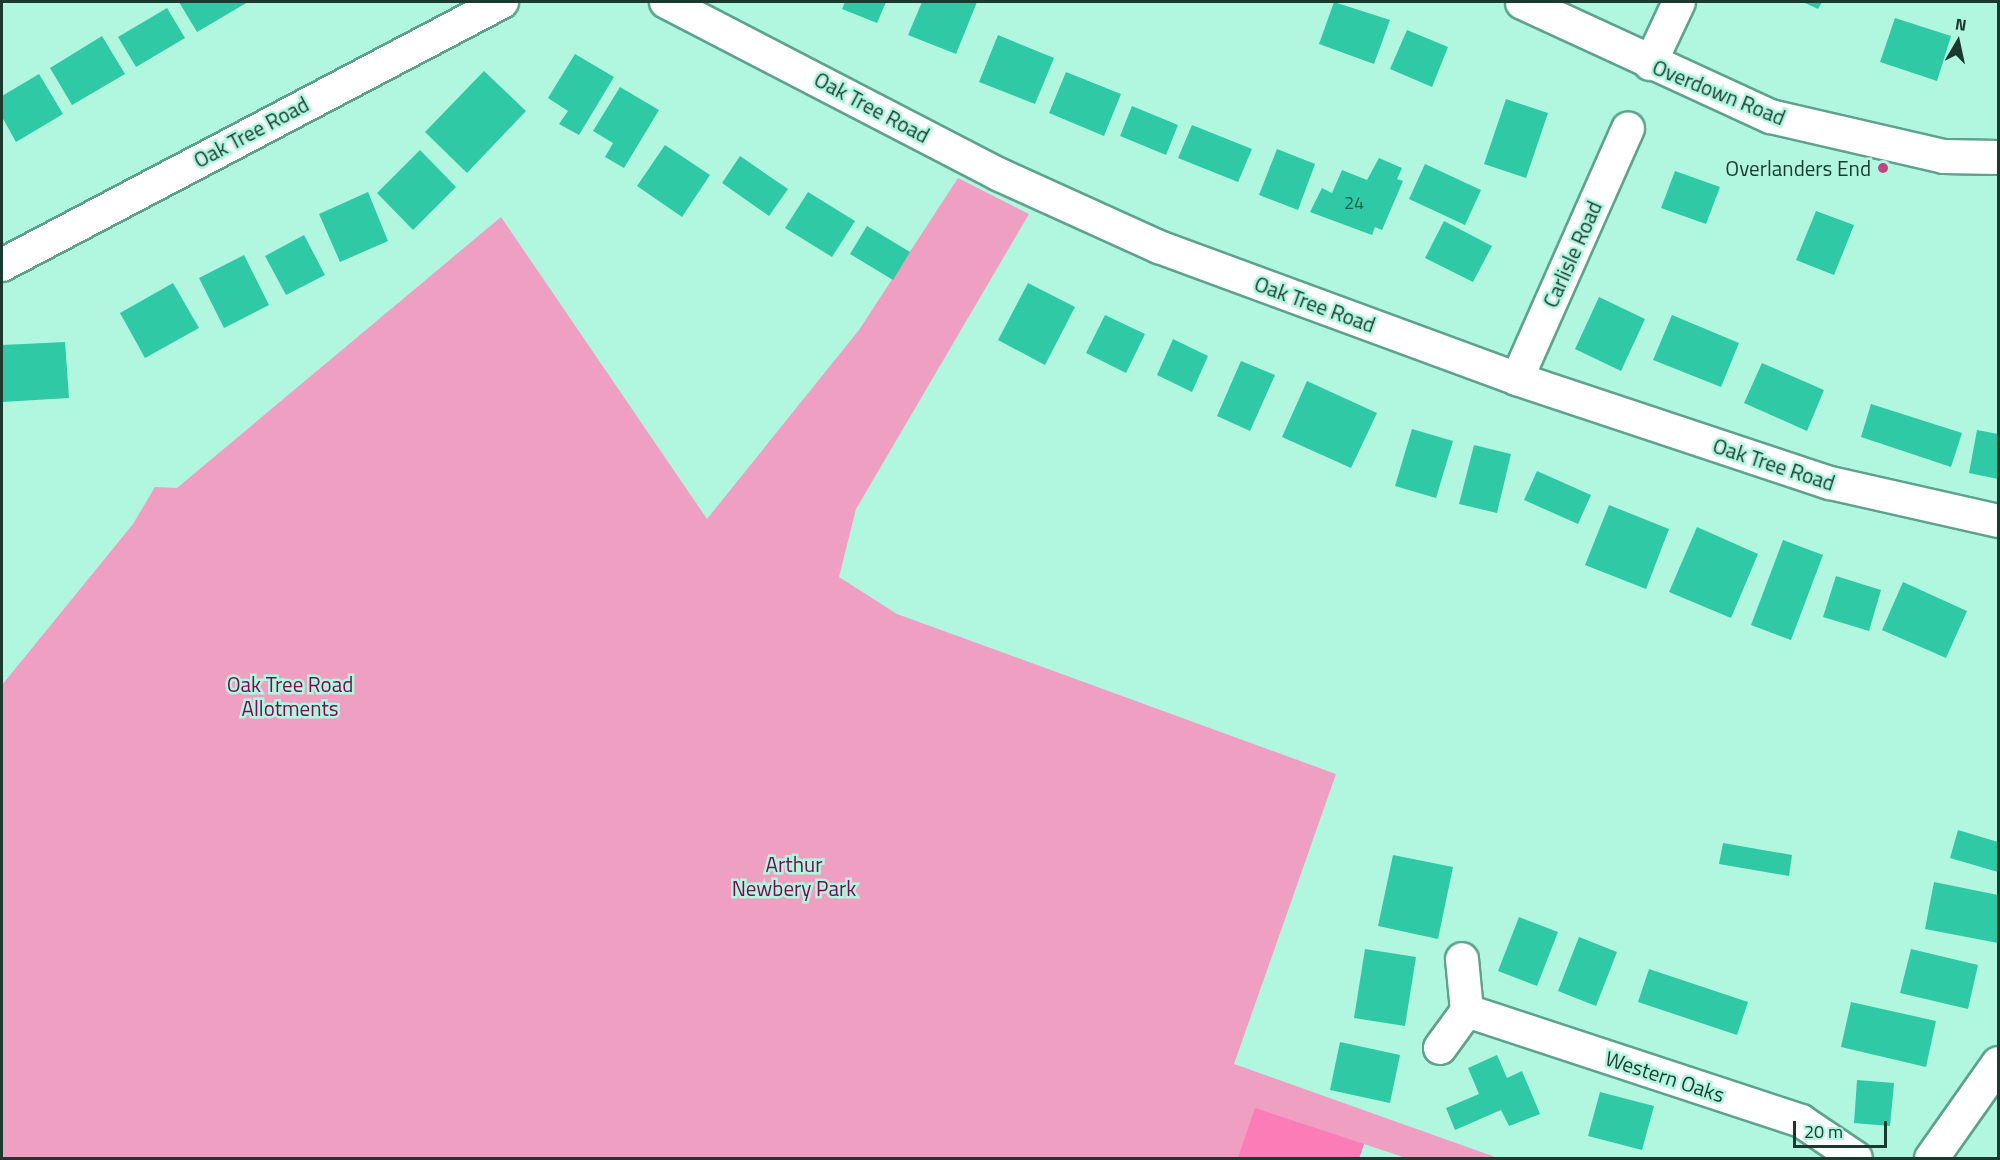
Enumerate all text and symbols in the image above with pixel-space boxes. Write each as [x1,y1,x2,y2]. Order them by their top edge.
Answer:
north arrow [1928,12,1988,72]
text: N [1953,12,1968,37]
street label: Overdown Road [1649,54,1789,130]
street label: Oak Tree Road [810,66,934,148]
street label: Oak Tree Road [189,91,313,173]
place label: Overlanders End [1725,155,1871,181]
marker: Overlanders End [1876,161,1890,175]
house number: 24 [1344,192,1364,214]
street label: Carlisle Road [1537,197,1607,311]
street label: Oak Tree Road [1251,271,1379,337]
street label: Oak Tree Road [1710,432,1838,496]
park label: Oak Tree Road Allotments [227,671,353,721]
park label: Arthur Newbery Park [732,851,856,901]
street label: Western Oaks [1602,1045,1728,1107]
scale bar [1796,1109,1890,1147]
text: 20 m [1804,1118,1843,1145]

